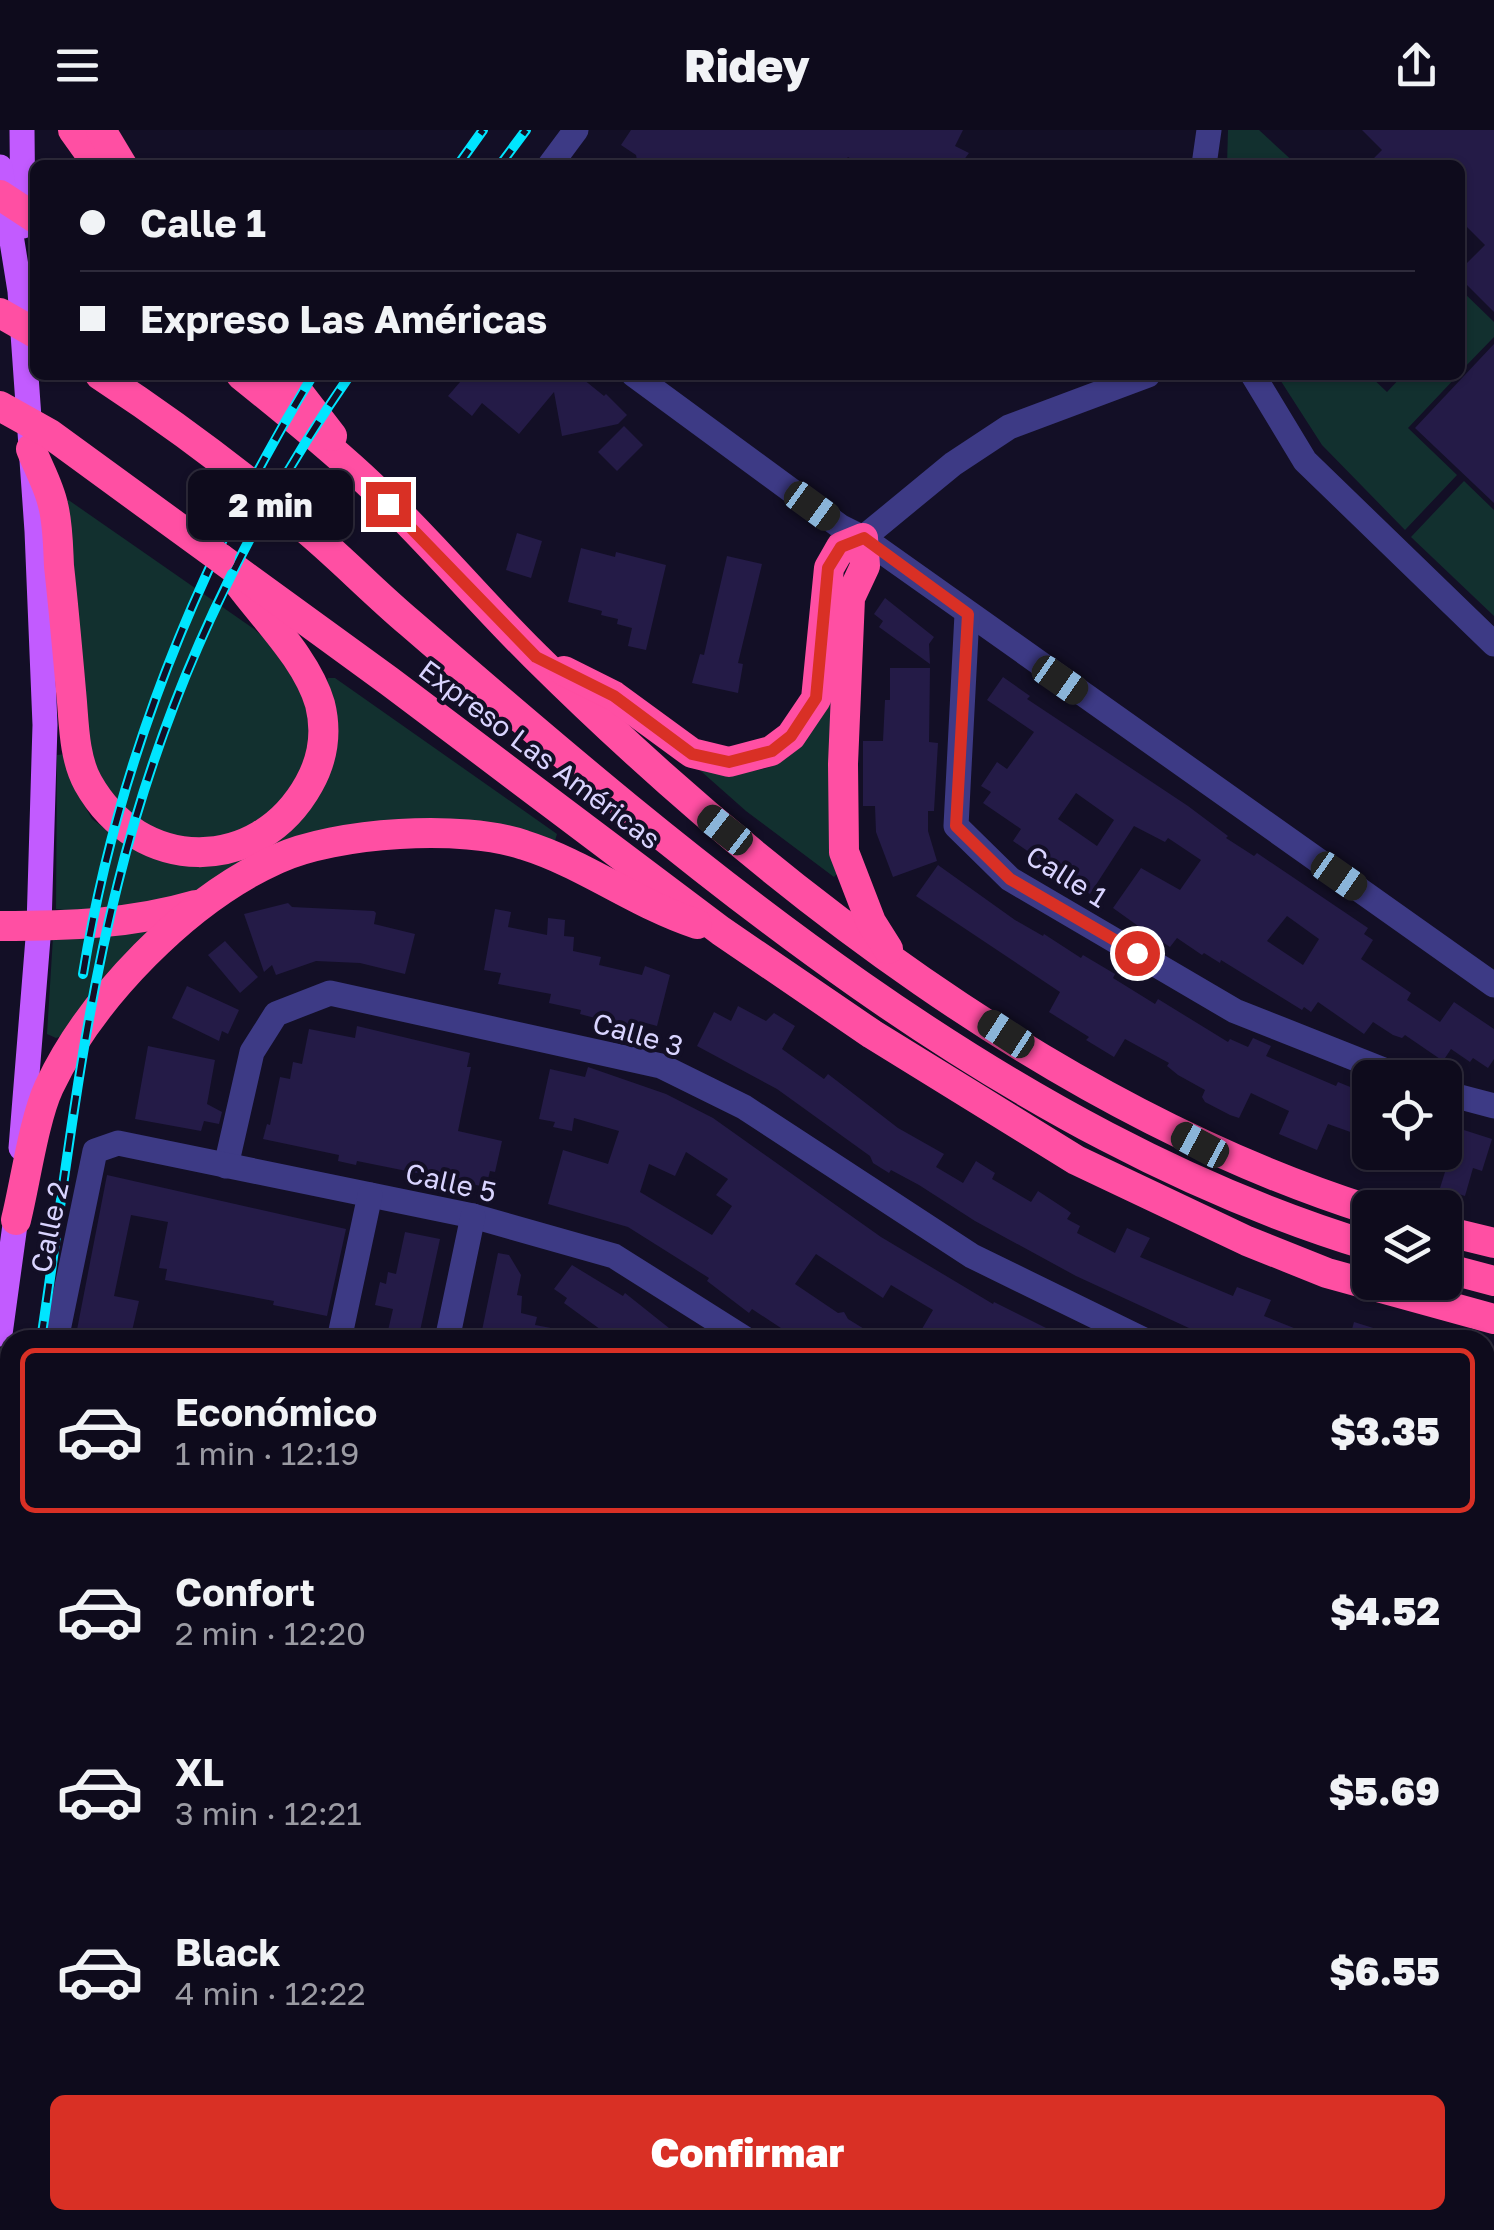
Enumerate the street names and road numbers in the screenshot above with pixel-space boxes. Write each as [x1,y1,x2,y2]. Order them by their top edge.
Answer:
street label: Expreso Las Américas [413,653,667,855]
street label: Calle 1 [1020,838,1114,914]
street label: Calle 3 [589,1005,687,1063]
street label: Calle 5 [402,1156,500,1208]
street label: Calle 2 [23,1179,75,1275]

